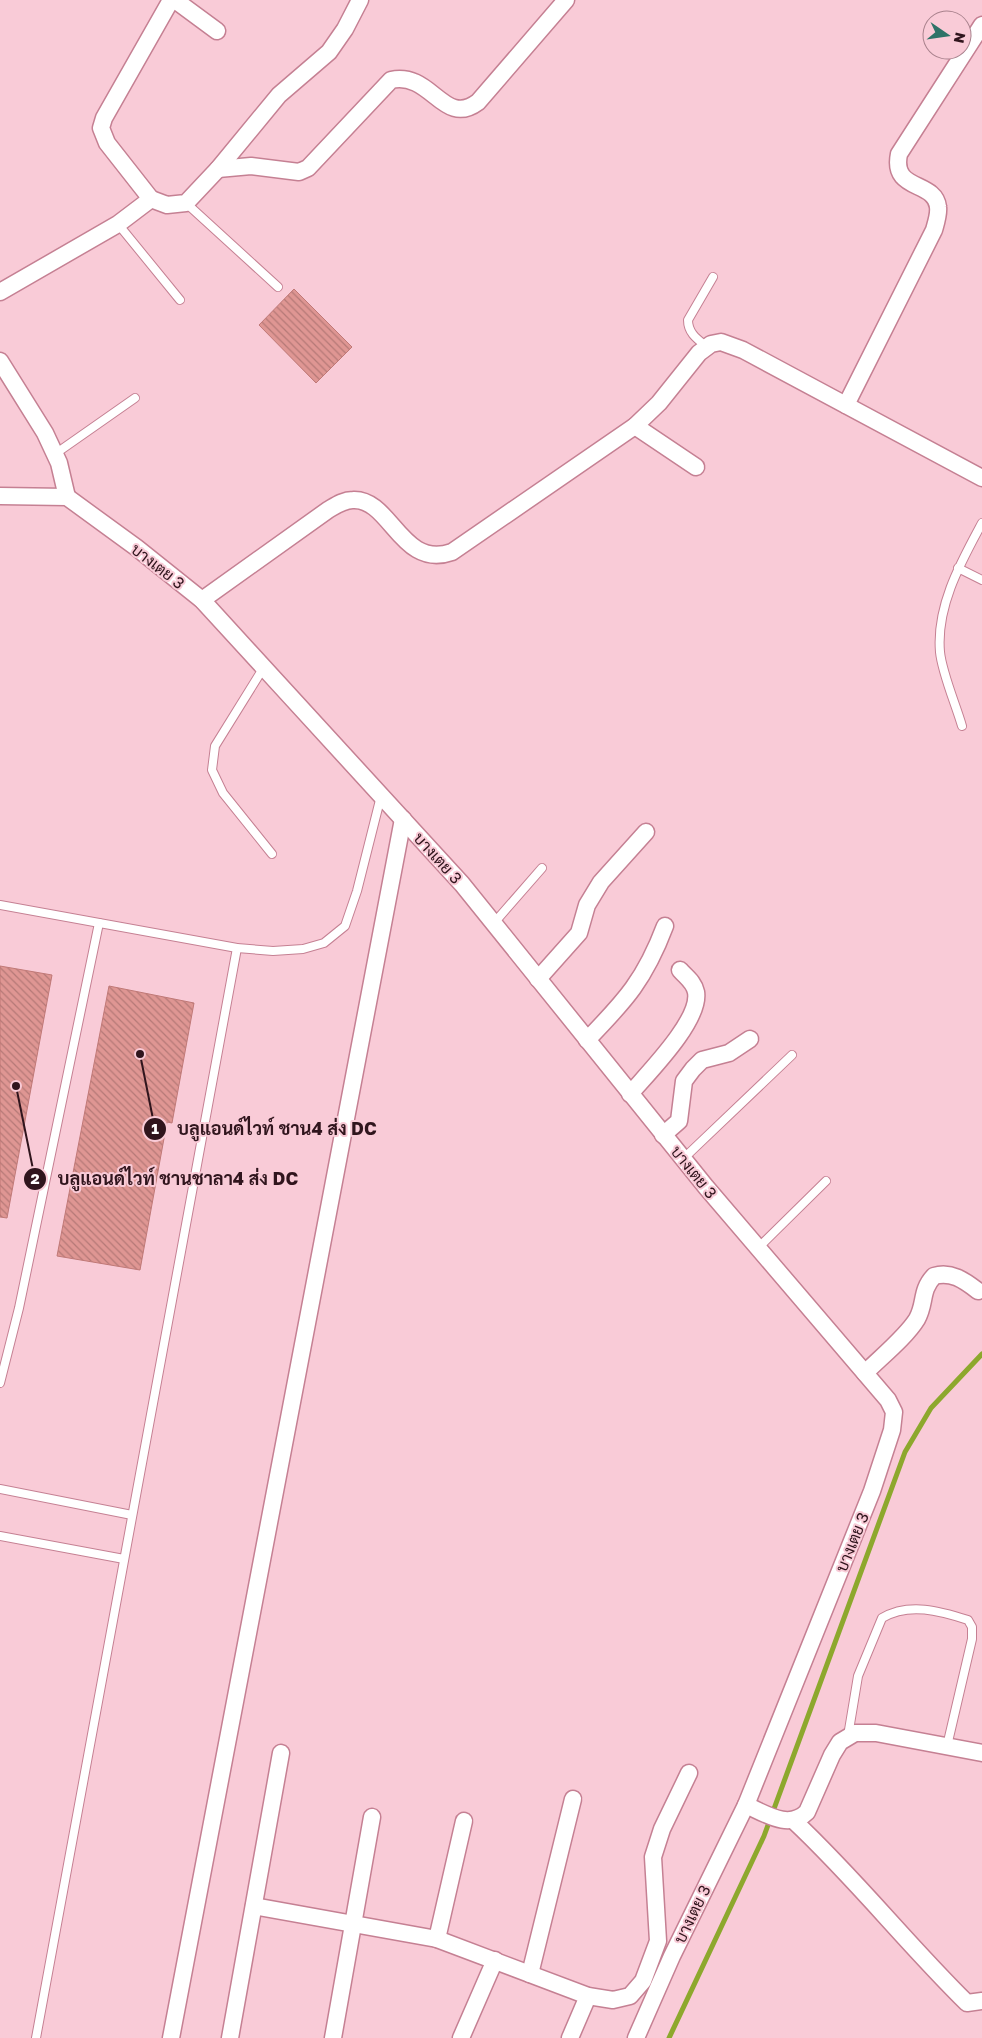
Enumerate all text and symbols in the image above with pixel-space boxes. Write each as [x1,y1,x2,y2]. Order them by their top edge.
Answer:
north arrow [922,10,972,60]
text: N [951,31,970,45]
street label: บางเตย 3 [127,539,189,593]
street label: บางเตย 3 [410,828,466,888]
callout: บลูแอนด์ไวท์ ชาน4 ส่ง DC [142,1113,387,1146]
text: บลูแอนด์ไวท์ ชาน4 ส่ง DC [177,1116,377,1142]
text: 1 [151,1119,159,1137]
street label: บางเตย 3 [667,1141,721,1203]
callout: บลูแอนด์ไวท์ ชานชาลา4 ส่ง DC [22,1162,308,1195]
text: บลูแอนด์ไวท์ ชานชาลา4 ส่ง DC [58,1166,298,1192]
text: 2 [30,1169,40,1187]
street label: บางเตย 3 [831,1509,873,1575]
street label: บางเตย 3 [669,1882,715,1946]

